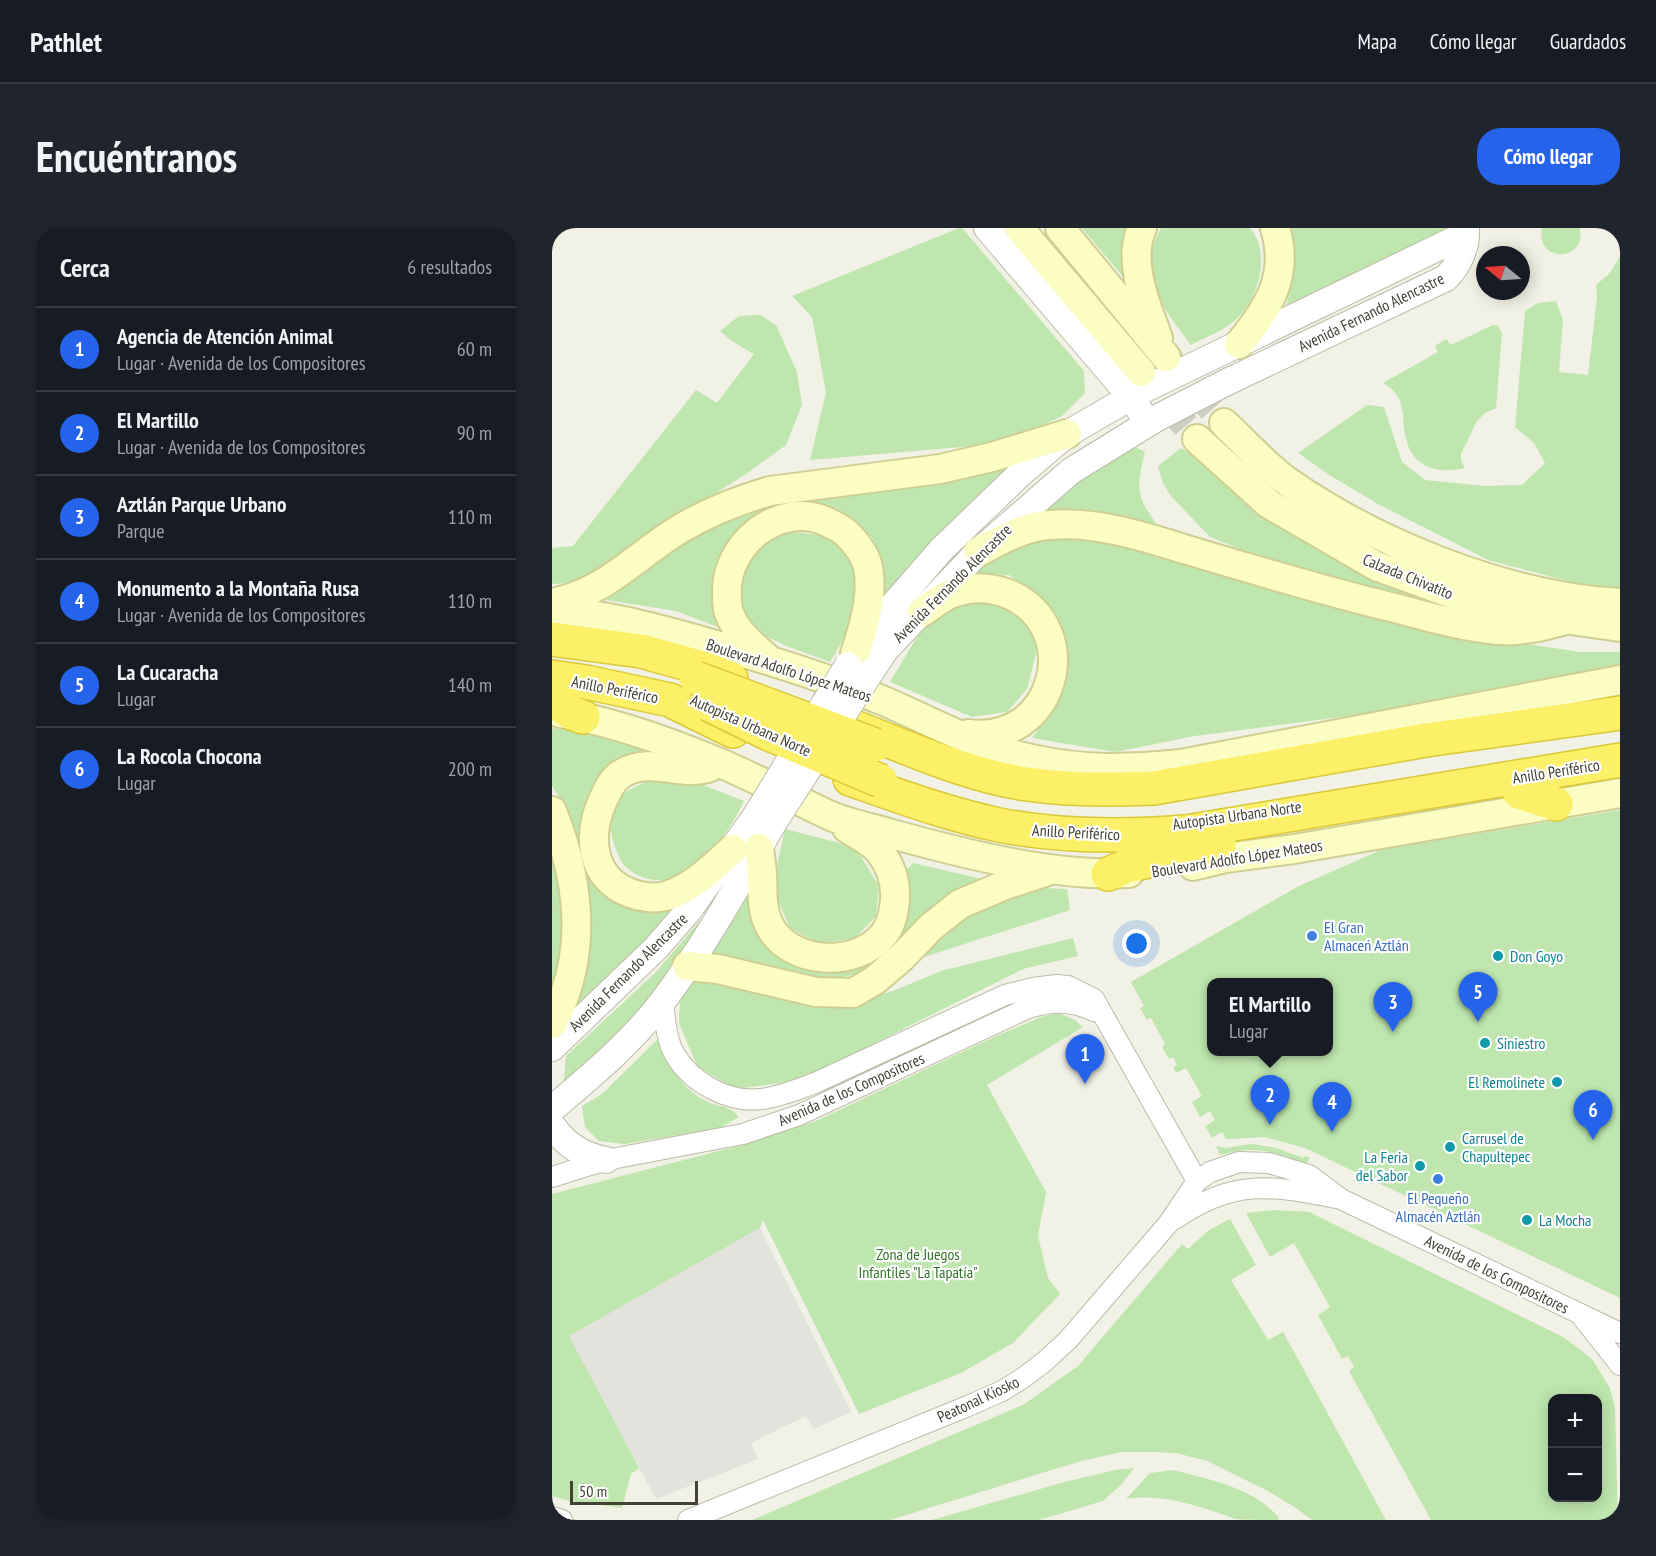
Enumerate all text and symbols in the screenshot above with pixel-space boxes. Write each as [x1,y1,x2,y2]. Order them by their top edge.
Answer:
text: Pathlet [30,23,102,60]
text: Mapa [1358,28,1397,55]
text: Cómo llegar [1430,28,1517,55]
text: Guardados [1550,28,1626,55]
button: Cómo llegar [1477,128,1620,185]
text: Encuéntranos [36,129,237,184]
north arrow [1476,246,1530,300]
text: Cerca [60,251,110,284]
text: 6 resultados [407,254,492,280]
street label: Avenida Fernando Alencastre [1295,268,1447,356]
text: Agencia de Atención Animal [117,322,333,350]
text: 1 [75,336,84,362]
text: 60 m [457,336,492,362]
text: Lugar · Avenida de los Compositores [117,350,366,376]
text: El Martillo [117,406,199,434]
text: 2 [75,420,84,446]
text: 90 m [457,420,492,446]
text: Lugar · Avenida de los Compositores [117,434,366,460]
text: Aztlán Parque Urbano [117,490,287,518]
text: 3 [75,504,84,530]
text: 110 m [448,504,492,530]
text: Parque [117,518,165,544]
street label: Avenida Fernando Alencastre [888,519,1016,647]
street label: Calzada Chivatito [1360,549,1456,603]
text: Monumento a la Montaña Rusa [117,574,359,602]
text: 4 [75,588,84,614]
text: 110 m [448,588,492,614]
text: Lugar · Avenida de los Compositores [117,602,366,628]
street label: Boulevard Adolfo López Mateos [704,634,874,706]
text: La Cucaracha [117,658,218,686]
street label: Anillo Periférico [570,671,660,707]
text: 5 [75,672,84,698]
text: 140 m [448,672,492,698]
text: Lugar [117,686,156,712]
street label: Autopista Urbana Norte [688,689,814,761]
text: La Rocola Chocona [117,742,262,770]
street label: Anillo Periférico [1511,754,1601,788]
text: 6 [75,756,84,782]
text: 200 m [448,756,492,782]
text: Lugar [117,770,156,796]
street label: Autopista Urbana Norte [1171,796,1303,834]
street label: Anillo Periférico [1032,820,1120,844]
street label: Boulevard Adolfo López Mateos [1150,835,1324,881]
street label: Avenida Fernando Alencastre [564,908,692,1036]
place label: El Gran Almaceń Aztlán [1324,917,1409,955]
your location [1122,929,1151,958]
marker: El Gran Almaceń Aztlán [1305,929,1319,943]
place label: Don Goyo [1510,946,1563,966]
marker: Don Goyo [1491,949,1505,963]
pin: 5 [1458,972,1498,1022]
popup [1207,978,1333,1056]
pin: 3 [1374,982,1412,1032]
text: El Martillo [1229,990,1311,1018]
text: Lugar [1229,1018,1268,1044]
place label: Siniestro [1497,1033,1546,1053]
pin: 1 [1066,1034,1104,1084]
marker: Siniestro [1478,1036,1492,1050]
street label: Avenida de los Compositores [775,1048,927,1130]
place label: El Remolinete [1468,1072,1545,1092]
marker: El Remolinete [1550,1075,1564,1089]
pin: 2 [1250,1076,1290,1125]
pin: 4 [1312,1082,1352,1132]
pin: 6 [1574,1090,1612,1140]
place label: Carrusel de Chapultepec [1462,1128,1531,1166]
marker: Carrusel de Chapultepec [1443,1140,1457,1154]
place label: La Feria del Sabor [1356,1147,1409,1185]
marker: La Feria del Sabor [1413,1159,1427,1173]
marker: El Pequeño Almacén Aztlán [1431,1172,1445,1186]
place label: El Pequeño Almacén Aztlán [1396,1188,1480,1226]
place label: La Mocha [1539,1210,1591,1230]
marker: La Mocha [1520,1213,1534,1227]
street label: Avenida de los Compositores [1422,1230,1572,1318]
park label: Zona de Juegos Infantiles "La Tapatía" [859,1244,977,1282]
street label: Peatonal Kiosko [934,1371,1022,1427]
map controls [1548,1394,1602,1502]
button: + [1548,1394,1602,1448]
button: − [1548,1448,1602,1502]
scale bar [570,1478,698,1506]
text: 50 m [579,1481,607,1501]

